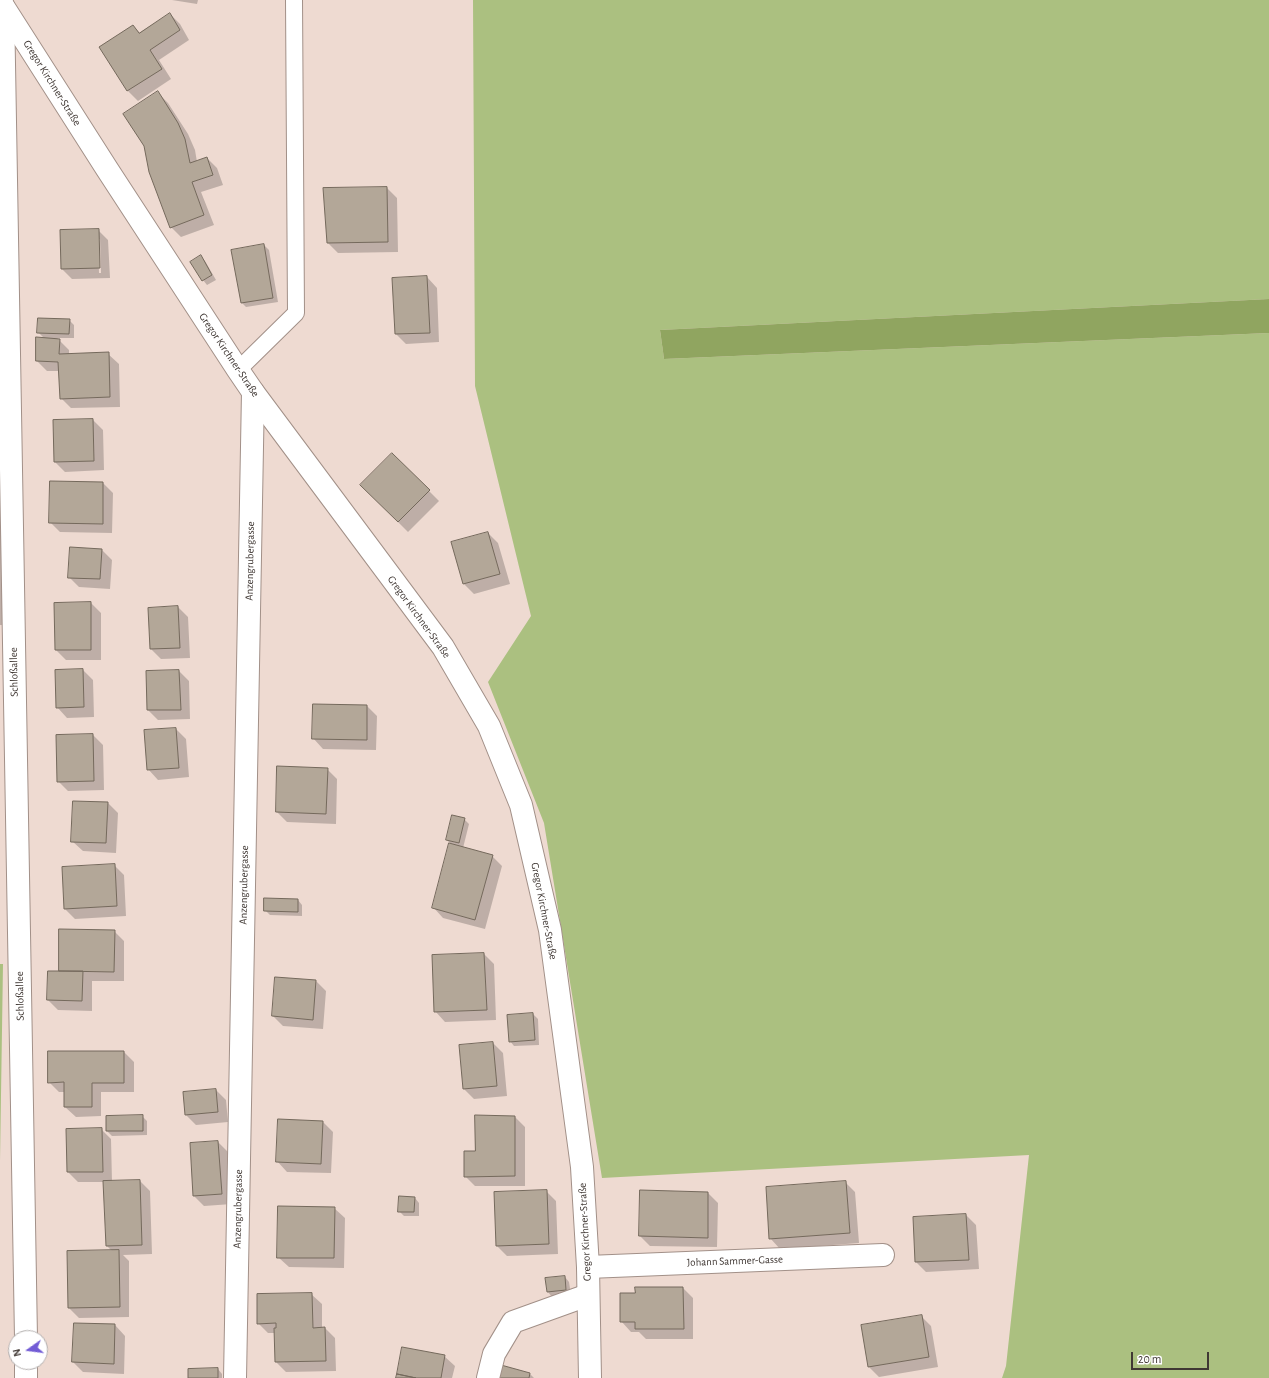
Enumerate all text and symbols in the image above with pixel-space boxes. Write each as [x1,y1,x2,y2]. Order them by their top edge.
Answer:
street label: Gregor Kirchner-Straße [20,38,84,128]
street label: Gregor Kirchner-Straße [196,310,262,400]
street label: Anzengrubergasse [243,521,257,601]
street label: Gregor Kirchner-Straße [385,573,453,661]
street label: Schloßallee [7,647,21,697]
street label: Anzengrubergasse [237,845,251,925]
street label: Gregor Kirchner-Straße [528,861,560,961]
street label: Schloßallee [13,971,27,1021]
street label: Anzengrubergasse [231,1169,245,1249]
street label: Gregor Kirchner-Straße [576,1182,594,1282]
street label: Johann Sammer-Gasse [687,1253,783,1269]
north arrow [8,1330,48,1370]
scale bar [1133,1344,1211,1370]
text: N [11,1348,23,1358]
text: 20 m [1138,1353,1161,1365]

